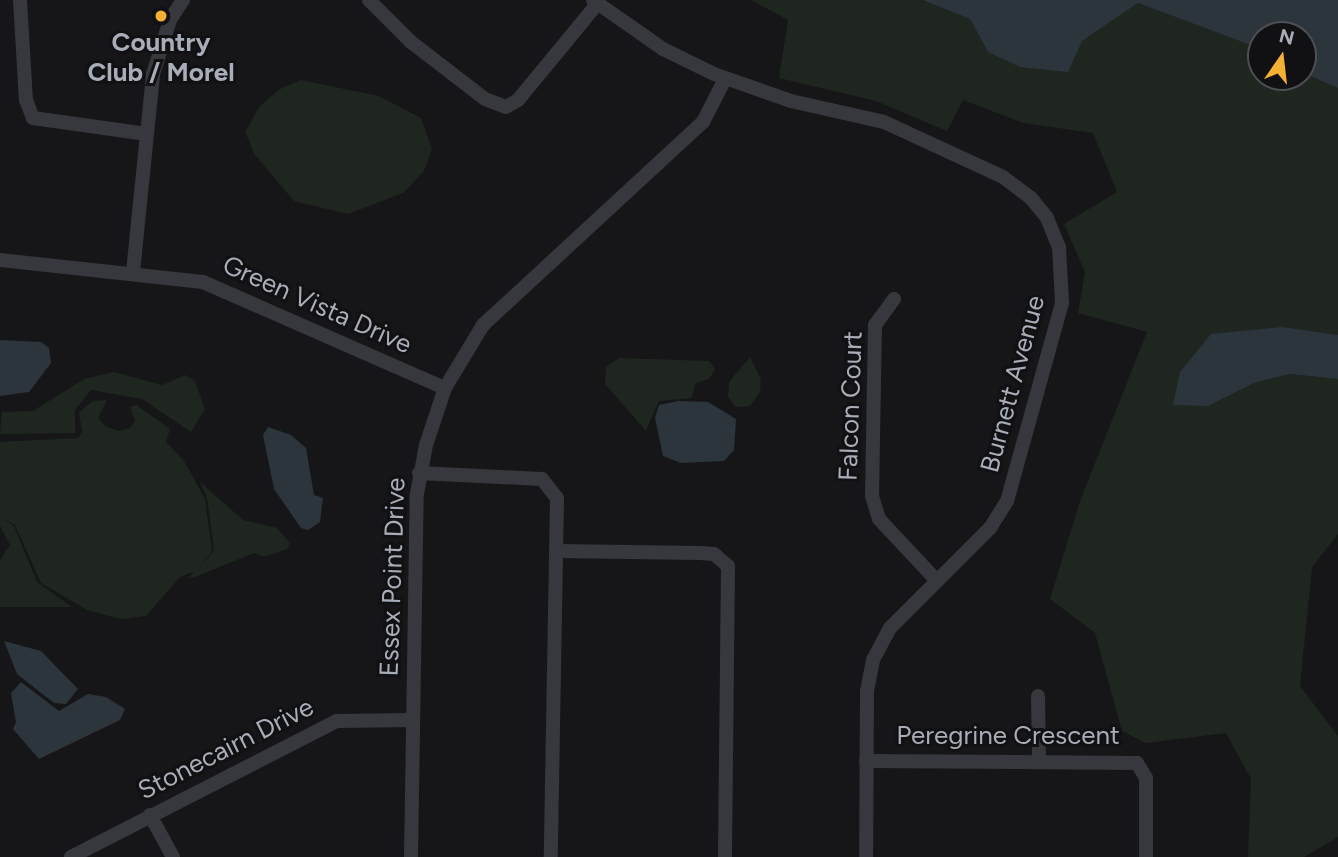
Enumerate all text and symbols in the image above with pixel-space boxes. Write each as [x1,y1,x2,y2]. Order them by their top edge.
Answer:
marker: Country Club / Morel [153,8,169,24]
north arrow [1247,21,1317,91]
text: N [1277,24,1297,50]
place label: Country Club / Morel [87,27,235,88]
street label: Green Vista Drive [218,249,416,361]
street label: Burnett Avenue [974,292,1052,476]
street label: Falcon Court [833,331,869,481]
street label: Essex Point Drive [374,477,412,677]
street label: Stonecairn Drive [133,691,319,807]
street label: Peregrine Crescent [896,720,1120,752]

